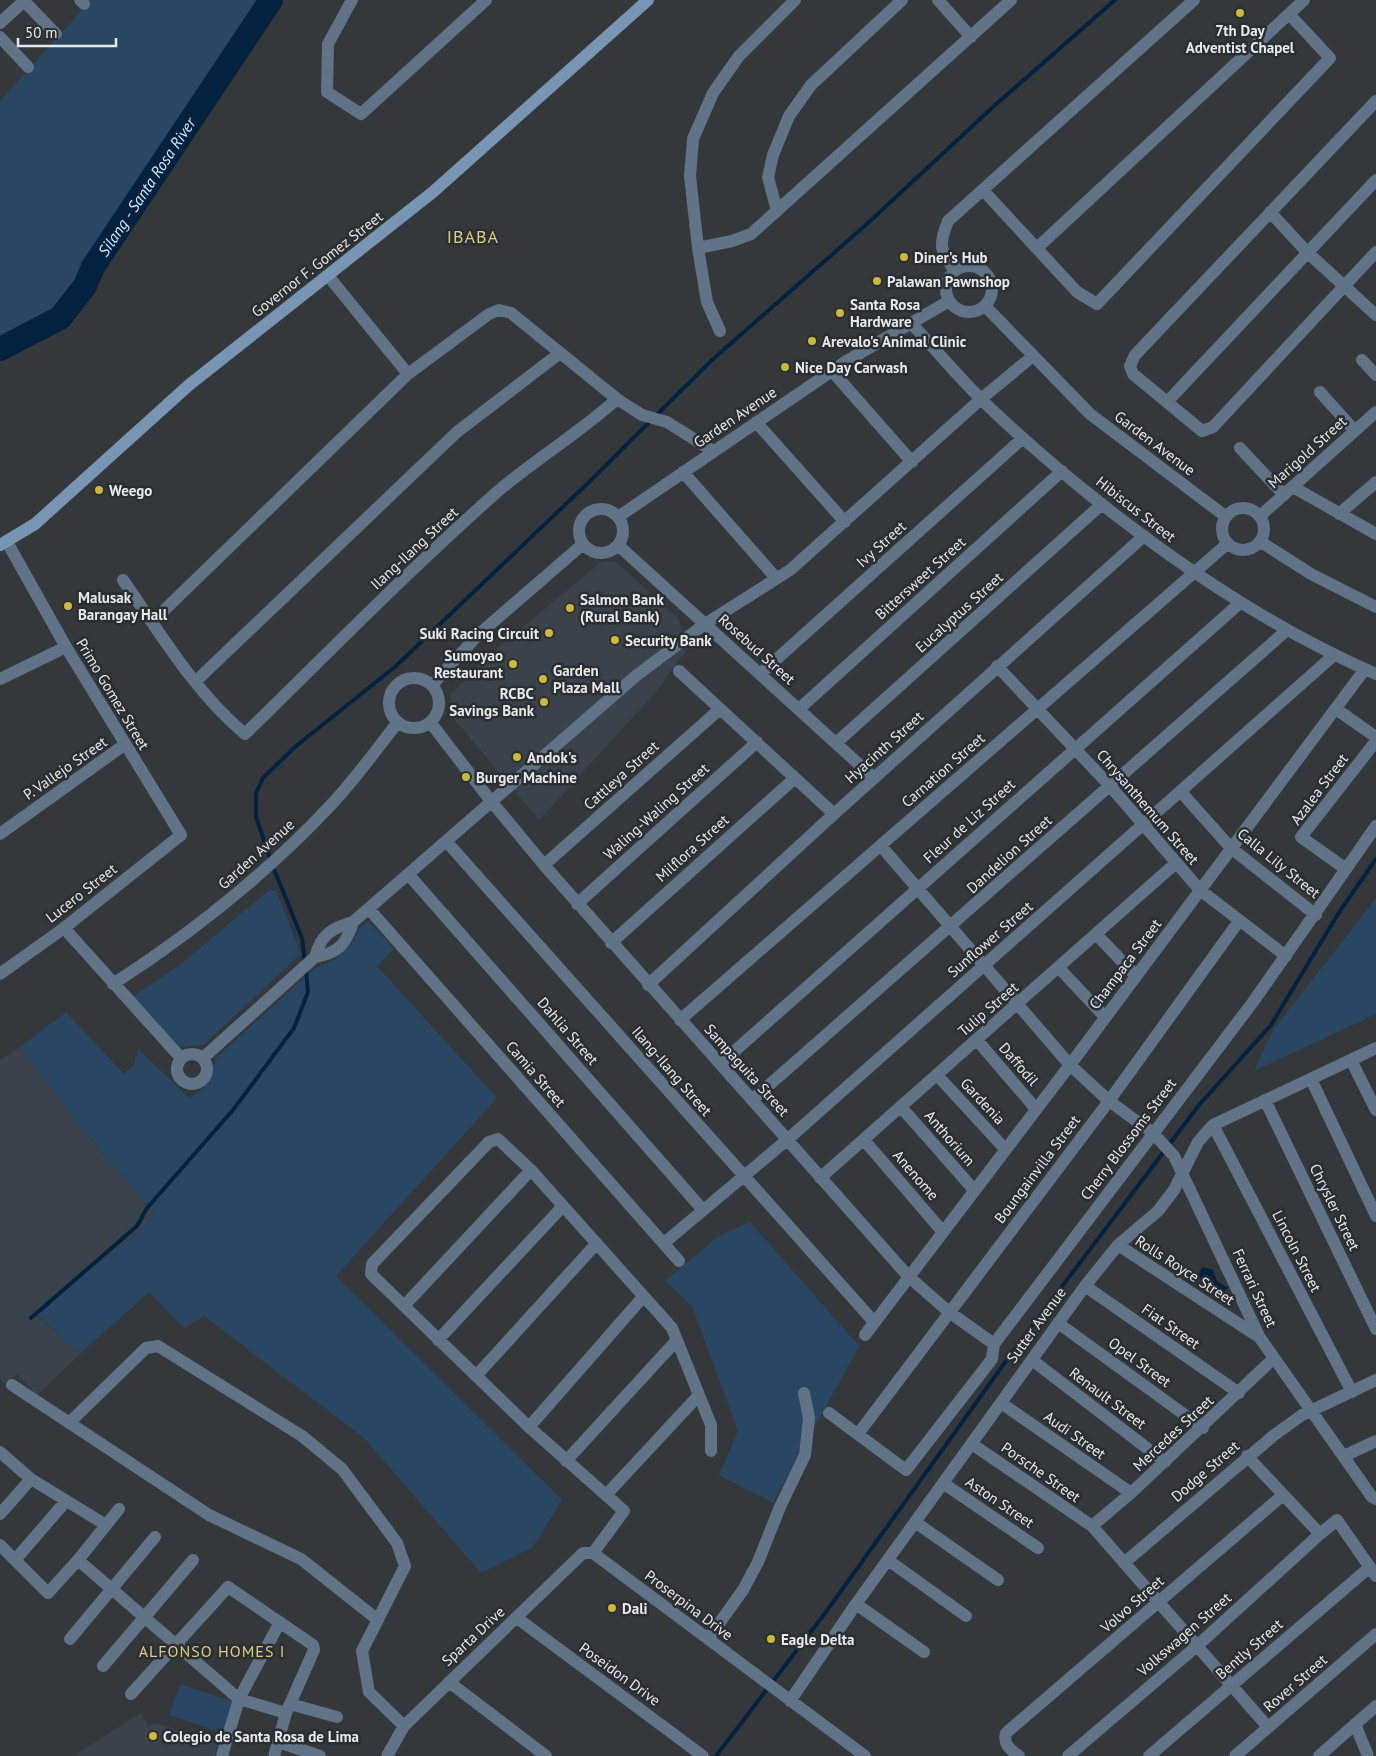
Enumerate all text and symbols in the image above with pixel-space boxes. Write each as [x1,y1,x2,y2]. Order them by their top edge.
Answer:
marker: 7th Day Adventist Chapel [1234,7,1246,19]
scale bar [18,15,115,47]
place label: 7th Day Adventist Chapel [1186,21,1295,57]
text: 50 m [25,23,58,42]
water label: Silang - Santa Rosa River [93,112,201,260]
street label: Governor F. Gomez Street [248,207,386,321]
district label: IBABA [447,225,499,248]
place label: Diner's Hub [914,248,988,267]
marker: Diner's Hub [898,251,910,263]
place label: Palawan Pawnshop [887,272,1010,291]
marker: Palawan Pawnshop [871,275,883,287]
place label: Santa Rosa Hardware [850,295,920,331]
marker: Santa Rosa Hardware [834,307,846,319]
place label: Arevalo's Animal Clinic [822,332,967,351]
marker: Arevalo's Animal Clinic [806,335,818,347]
place label: Nice Day Carwash [795,358,908,377]
marker: Nice Day Carwash [779,361,791,373]
street label: Garden Avenue [690,382,780,452]
street label: Garden Avenue [1111,407,1199,479]
street label: Marigold Street [1264,412,1350,492]
street label: Hibiscus Street [1092,472,1180,546]
place label: Weego [109,481,152,500]
marker: Weego [93,484,105,496]
street label: Ilang-Ilang Street [366,503,462,593]
street label: Ivy Street [852,517,910,571]
street label: Bittersweet Street [871,532,969,624]
street label: Eucalyptus Street [911,568,1007,656]
place label: Malusak Barangay Hall [78,588,168,624]
place label: Salmon Bank (Rural Bank) [580,590,664,626]
marker: Malusak Barangay Hall [62,600,74,612]
marker: Salmon Bank (Rural Bank) [564,602,576,614]
street label: Rosebud Street [715,610,799,688]
place label: Suki Racing Circuit [419,624,540,643]
marker: Suki Racing Circuit [543,627,555,639]
place label: Security Bank [625,631,712,650]
marker: Security Bank [609,634,621,646]
street label: Primo Gomez Street [72,635,154,753]
place label: Sumoyao Restaurant [434,646,504,682]
marker: Sumoyao Restaurant [507,658,519,670]
place label: Garden Plaza Mall [553,661,620,697]
marker: Garden Plaza Mall [537,673,549,685]
place label: RCBC Savings Bank [449,684,535,720]
marker: RCBC Savings Bank [538,696,550,708]
street label: Hyacinth Street [841,707,927,787]
street label: Carnation Street [897,729,989,811]
street label: P. Vallejo Street [19,732,111,804]
street label: Cattleya Street [580,736,662,814]
street label: Chrysanthemum Street [1093,745,1203,869]
place label: Andok's [527,748,577,767]
street label: Azalea Street [1286,750,1352,828]
marker: Andok's [511,751,523,763]
street label: Waling-Waling Street [599,759,713,863]
place label: Burger Machine [476,768,577,787]
marker: Burger Machine [460,771,472,783]
street label: Fleur de Liz Street [919,775,1019,867]
street label: Milflora Street [651,810,733,886]
street label: Dandelion Street [962,811,1056,897]
street label: Garden Avenue [214,815,298,893]
street label: Calla Lily Street [1234,824,1324,902]
street label: Lucero Street [42,859,120,927]
street label: Sunflower Street [943,897,1037,981]
street label: Champaca Street [1085,915,1165,1013]
street label: Tulip Street [954,978,1022,1040]
street label: Dahlia Street [533,993,603,1069]
street label: Sampaguita Street [700,1020,794,1120]
street label: Ilang-Ilang Street [628,1022,716,1120]
street label: Camia Street [502,1037,570,1111]
street label: Daffodil [995,1038,1043,1090]
street label: Gardenia [957,1074,1009,1128]
street label: Cherry Blossoms Street [1076,1074,1180,1204]
street label: Anthorium [921,1106,979,1170]
street label: Boungainvilla Street [990,1111,1084,1227]
street label: Anenome [889,1146,943,1204]
street label: Chrysler Street [1306,1160,1364,1254]
street label: Lincoln Street [1268,1207,1326,1295]
street label: Rolls Royce Street [1132,1231,1238,1309]
street label: Ferrari Street [1229,1246,1281,1330]
street label: Sutter Avenue [1002,1283,1070,1367]
street label: Fiat Street [1138,1299,1204,1353]
street label: Opel Street [1105,1333,1175,1391]
street label: Renault Street [1066,1363,1150,1433]
street label: Mercedes Street [1129,1391,1217,1475]
street label: Audi Street [1040,1407,1110,1463]
street label: Dodge Street [1167,1436,1243,1506]
street label: Porsche Street [998,1438,1084,1506]
street label: Aston Street [962,1472,1038,1532]
street label: Proserpina Drive [641,1566,737,1644]
street label: Volvo Street [1096,1571,1167,1637]
street label: Volkswagen Street [1132,1588,1235,1681]
place label: Dali [622,1599,648,1618]
street label: Sparta Drive [438,1602,508,1670]
marker: Dali [606,1602,618,1614]
street label: Bently Street [1212,1615,1286,1683]
place label: Eagle Delta [781,1630,855,1649]
marker: Eagle Delta [765,1633,777,1645]
street label: Poseidon Drive [576,1638,664,1710]
district label: ALFONSO HOMES I [139,1641,285,1661]
street label: Rover Street [1259,1650,1331,1716]
place label: Colegio de Santa Rosa de Lima [163,1727,359,1746]
marker: Colegio de Santa Rosa de Lima [147,1730,159,1742]

